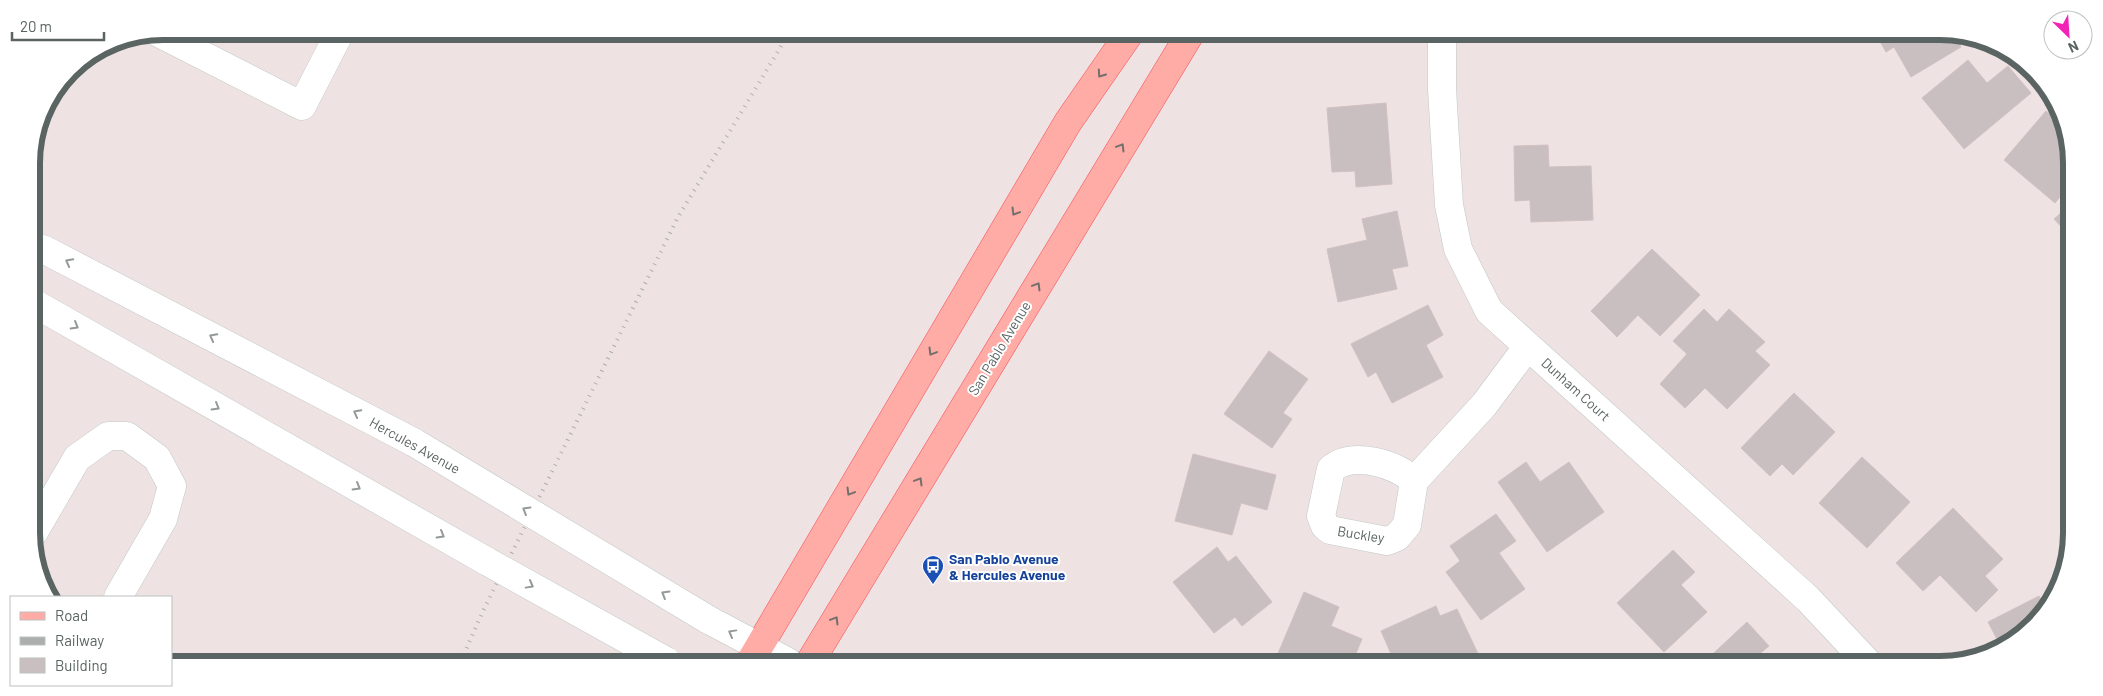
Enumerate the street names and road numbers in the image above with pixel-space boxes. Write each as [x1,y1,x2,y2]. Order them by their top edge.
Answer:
street label: San Pablo Avenue [964,298,1034,398]
street label: Dunham Court [1538,354,1614,424]
street label: Hercules Avenue [367,413,463,477]
street label: Buckley [1336,522,1386,546]

